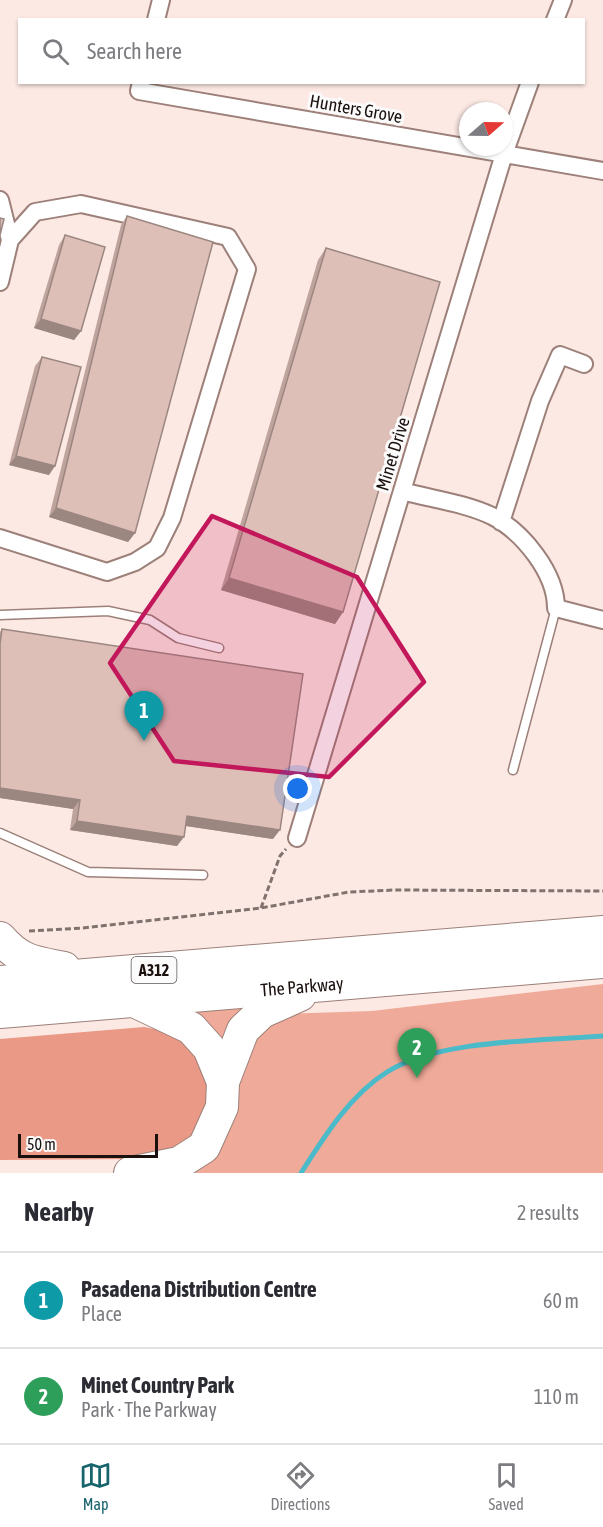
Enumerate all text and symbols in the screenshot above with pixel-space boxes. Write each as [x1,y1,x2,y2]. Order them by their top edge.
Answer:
search box [18,18,585,84]
icon: search [39,35,72,68]
text: Search here [87,38,182,64]
street label: Hunters Grove [308,90,404,127]
north arrow [459,102,513,156]
street label: Minet Drive [371,415,414,493]
pin: 1 [124,692,164,741]
your location [283,774,312,803]
road number: A312 [132,957,176,983]
street label: The Parkway [260,973,344,1000]
pin: 2 [398,1028,436,1078]
scale bar [18,1131,158,1158]
text: 50 m [27,1135,56,1153]
text: Nearby [24,1197,94,1227]
text: 2 results [517,1201,579,1224]
text: Pasadena Distribution Centre [81,1276,317,1302]
text: 1 [39,1289,48,1312]
text: 60 m [543,1289,579,1312]
text: Place [81,1302,122,1325]
text: Minet Country Park [81,1372,234,1398]
text: 2 [39,1385,48,1408]
text: 110 m [534,1385,579,1408]
text: Park · The Parkway [81,1398,217,1421]
tab: Map [79,1459,112,1513]
tab: Directions [270,1459,330,1513]
tab: Saved [488,1459,524,1513]

